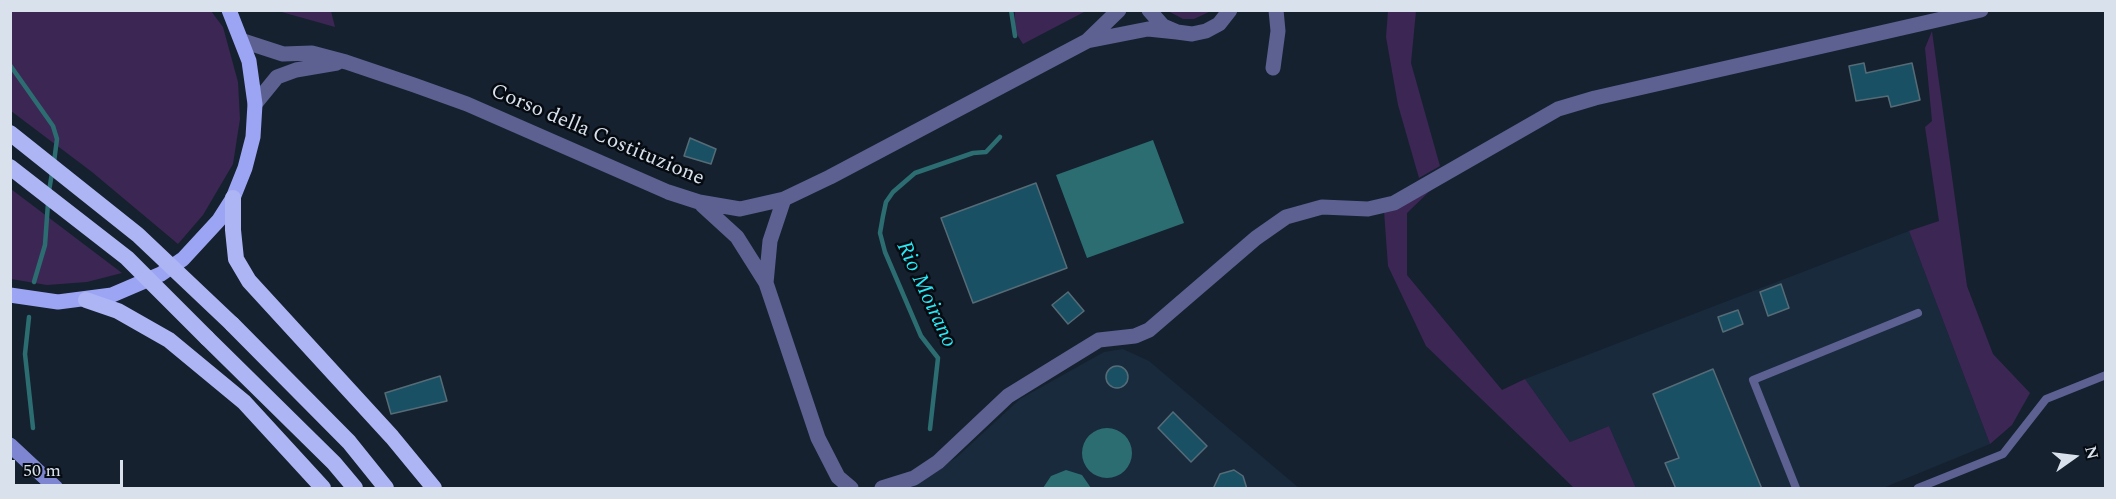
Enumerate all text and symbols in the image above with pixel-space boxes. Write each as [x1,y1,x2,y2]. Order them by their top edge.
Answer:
street label: Corso della Costituzione [486,80,708,192]
water label: Rio Moirano [889,237,961,353]
north arrow [2044,427,2104,487]
text: N [2078,443,2105,462]
scale bar [15,448,126,486]
text: 50 m [23,457,61,484]

